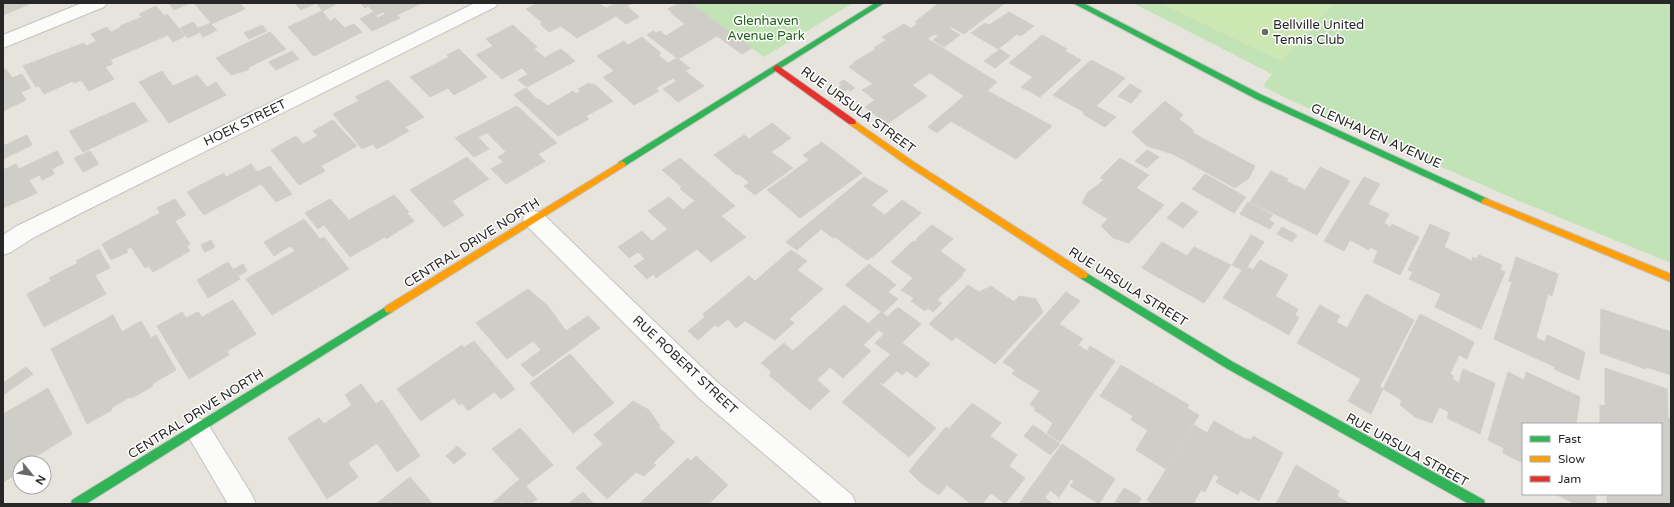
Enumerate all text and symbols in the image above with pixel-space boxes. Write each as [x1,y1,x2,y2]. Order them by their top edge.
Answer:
park label: Glenhaven Avenue Park [727,13,805,44]
place label: Bellville United Tennis Club [1273,17,1364,48]
marker: Bellville United Tennis Club [1260,27,1270,37]
street label: RUE URSULA STREET [798,63,918,157]
street label: HOEK STREET [201,96,289,150]
street label: GLENHAVEN AVENUE [1308,100,1444,172]
street label: CENTRAL DRIVE NORTH [401,195,543,291]
street label: RUE URSULA STREET [1066,244,1191,330]
street label: RUE ROBERT STREET [629,312,741,418]
street label: CENTRAL DRIVE NORTH [125,366,267,462]
street label: RUE URSULA STREET [1343,410,1471,490]
legend [1522,423,1662,495]
text: Fast [1558,432,1582,446]
text: Slow [1558,452,1585,466]
north arrow [12,455,52,495]
text: Jam [1558,472,1581,486]
text: N [32,473,48,487]

